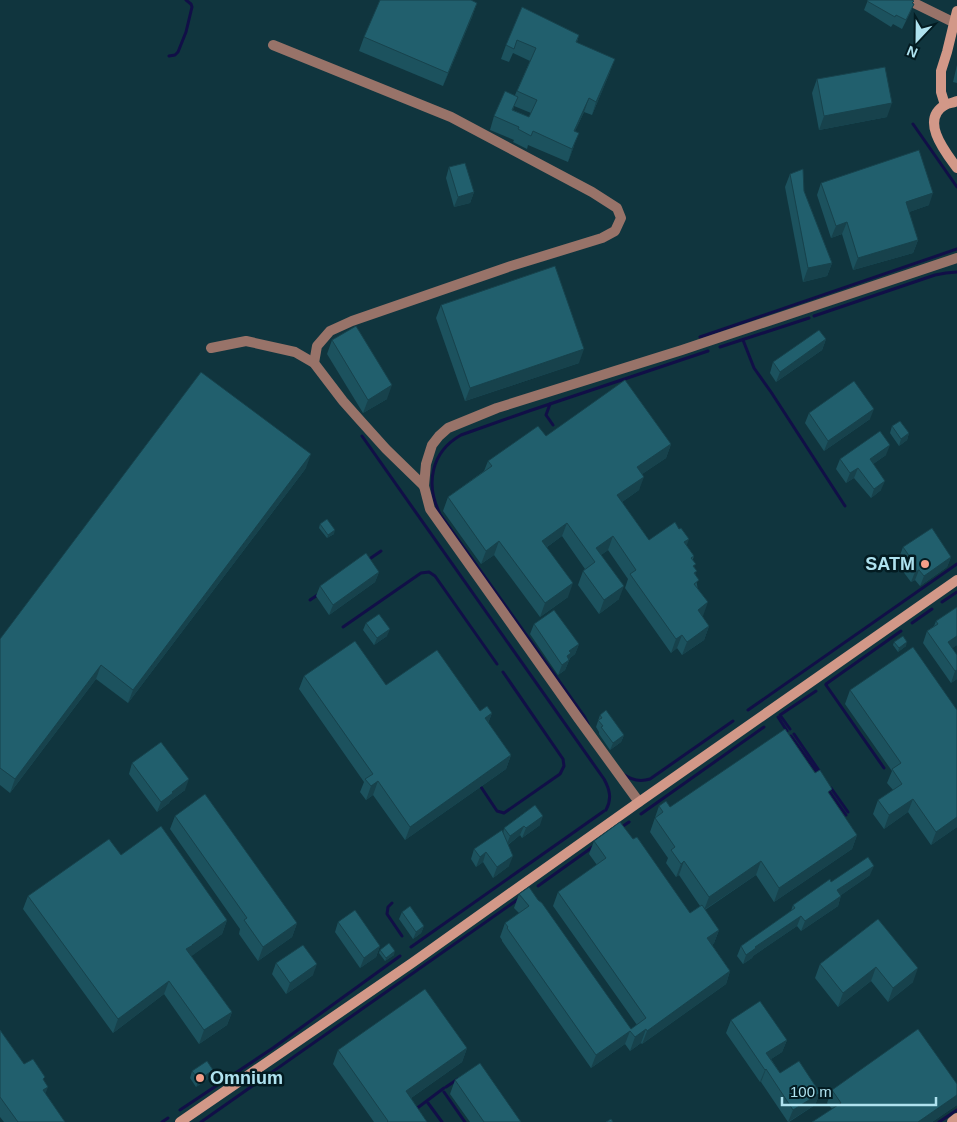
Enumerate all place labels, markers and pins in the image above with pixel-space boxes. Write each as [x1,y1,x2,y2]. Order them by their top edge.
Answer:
place label: SATM [865,554,915,574]
marker: SATM [919,558,931,570]
place label: Omnium [210,1068,283,1088]
marker: Omnium [194,1072,206,1084]

